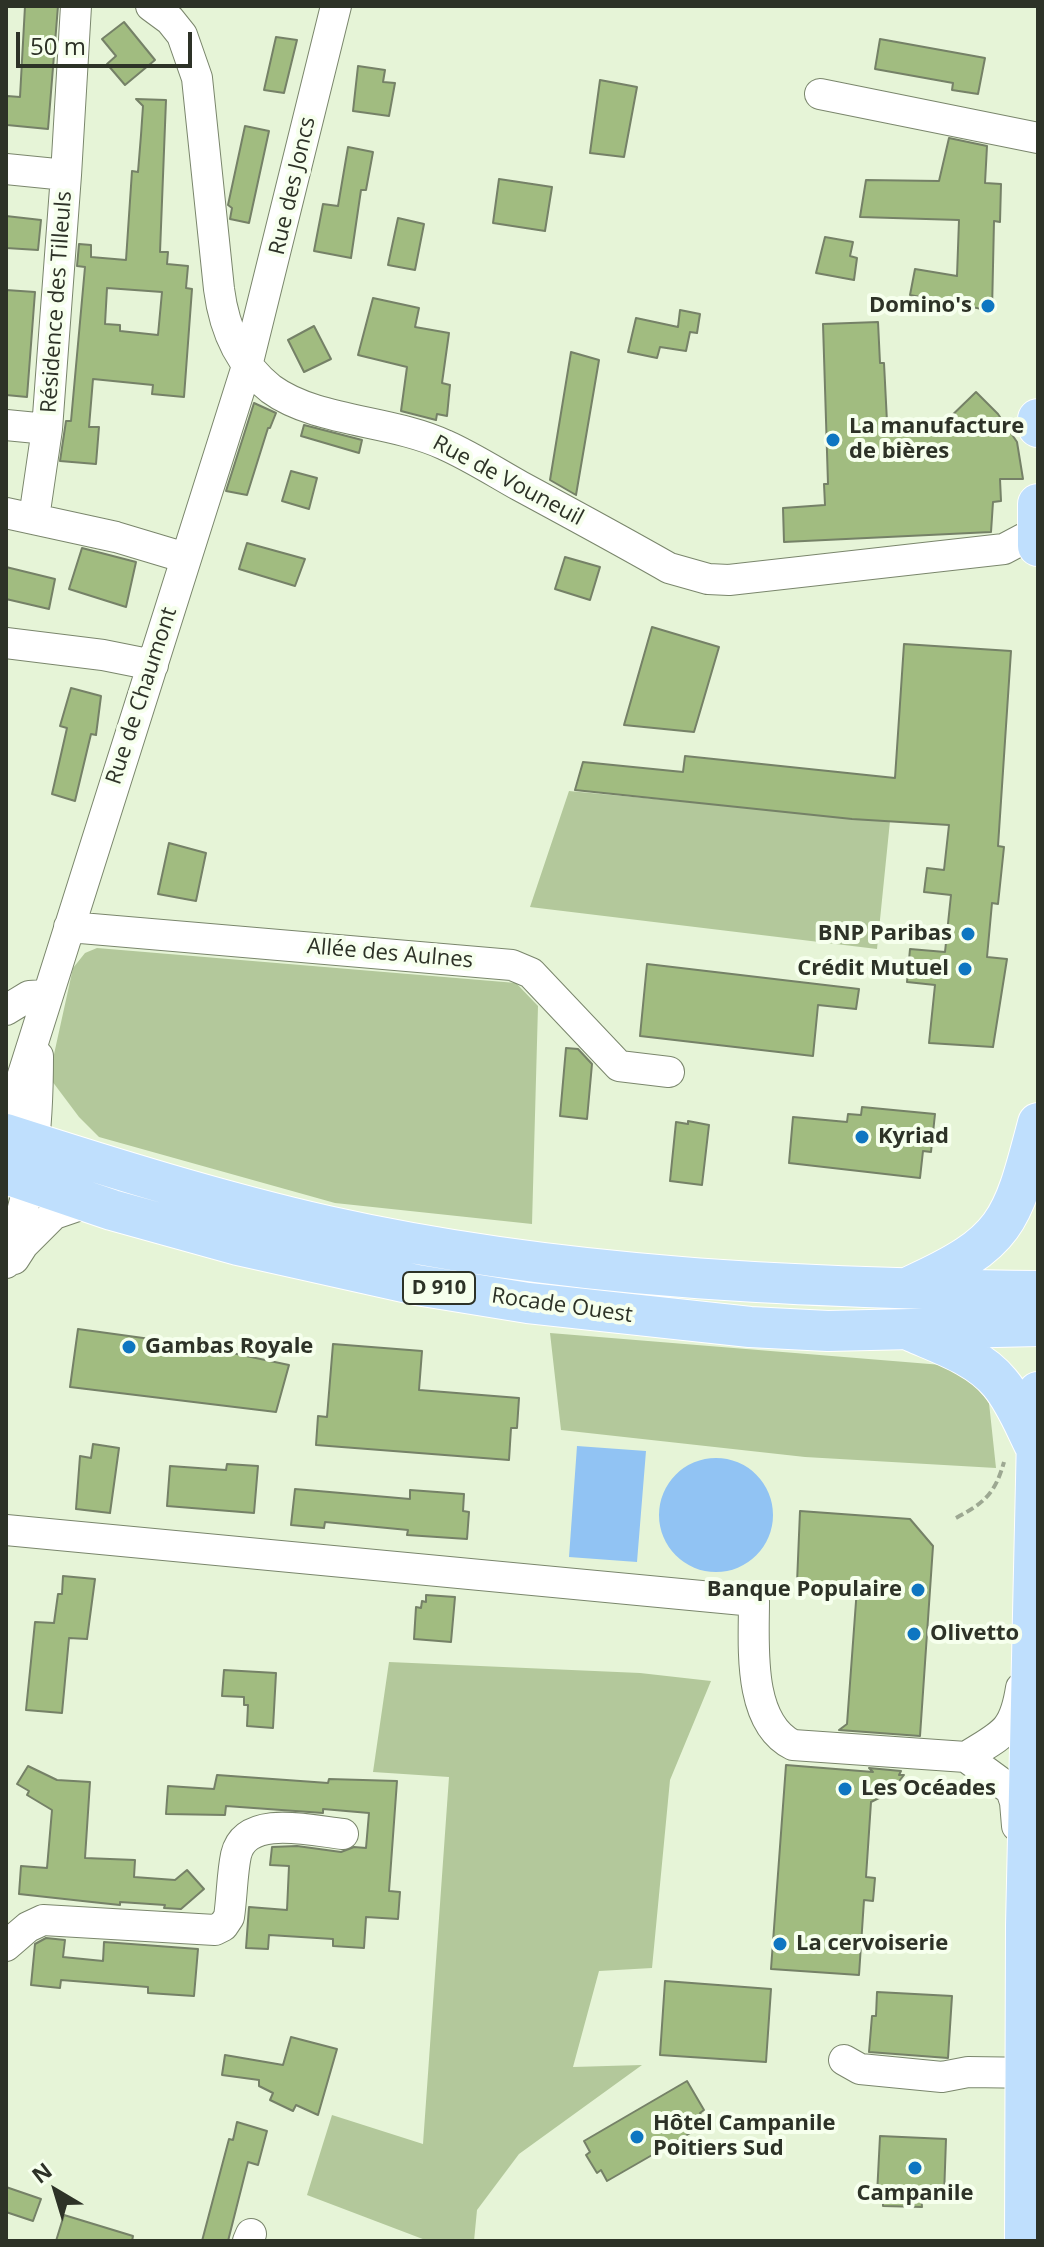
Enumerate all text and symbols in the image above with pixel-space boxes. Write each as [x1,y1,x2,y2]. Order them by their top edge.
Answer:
scale bar [20,16,196,66]
text: 50 m [30,29,86,62]
street label: Rue des Joncs [264,114,322,258]
street label: Résidence des Tilleuls [36,190,78,414]
place label: Domino's [869,293,972,319]
marker: Domino's [979,297,997,315]
place label: La manufacture de bières [849,414,1024,466]
street label: Rue de Vouneuil [428,430,588,532]
marker: La manufacture de bières [824,431,842,449]
street label: Rue de Chaumont [101,604,183,788]
place label: BNP Paribas [818,921,952,947]
marker: BNP Paribas [959,925,977,943]
street label: Allée des Aulnes [306,934,474,974]
place label: Crédit Mutuel [797,956,949,982]
marker: Crédit Mutuel [956,960,974,978]
place label: Kyriad [878,1124,949,1150]
marker: Kyriad [853,1128,871,1146]
road number: D 910 [403,1272,475,1304]
street label: Rocade Ouest [490,1283,634,1329]
place label: Gambas Royale [145,1334,313,1360]
marker: Gambas Royale [120,1338,138,1356]
place label: Banque Populaire [707,1577,902,1603]
marker: Banque Populaire [909,1581,927,1599]
place label: Olivetto [930,1621,1019,1647]
marker: Olivetto [905,1625,923,1643]
place label: Les Océades [861,1776,996,1802]
marker: Les Océades [836,1780,854,1798]
place label: La cervoiserie [796,1931,948,1957]
marker: La cervoiserie [771,1935,789,1953]
place label: Hôtel Campanile Poitiers Sud [653,2111,835,2162]
marker: Hôtel Campanile Poitiers Sud [628,2128,646,2146]
north arrow [16,2151,96,2231]
text: N [25,2155,58,2189]
marker: Campanile [906,2159,924,2177]
place label: Campanile [856,2181,974,2207]

